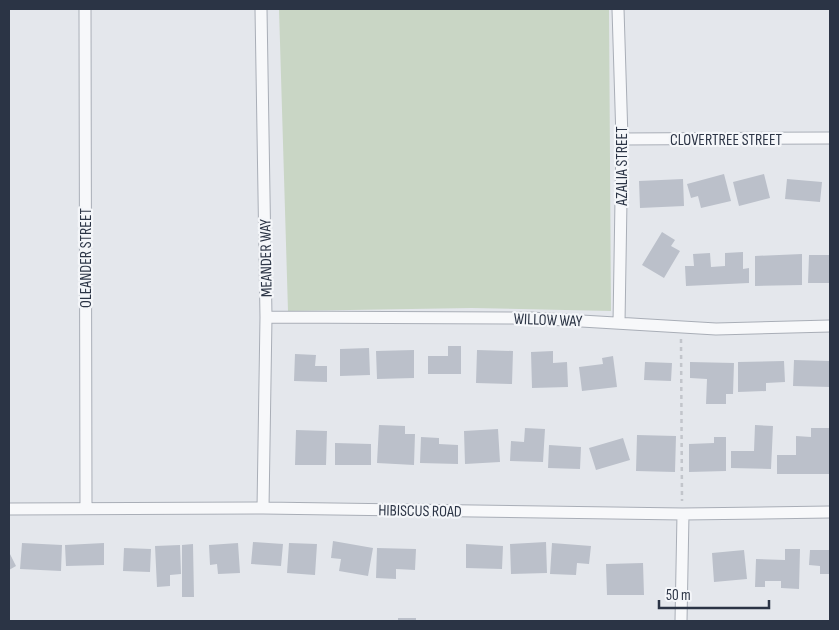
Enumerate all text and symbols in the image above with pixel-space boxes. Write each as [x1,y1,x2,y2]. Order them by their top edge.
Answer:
street label: AZALIA STREET [613,126,632,207]
street label: CLOVERTREE STREET [670,131,783,150]
street label: OLEANDER STREET [77,208,96,308]
street label: MEANDER WAY [256,218,277,297]
street label: WILLOW WAY [513,310,583,331]
street label: HIBISCUS ROAD [378,501,462,522]
scale bar [659,578,769,610]
text: 50 m [666,586,691,605]

